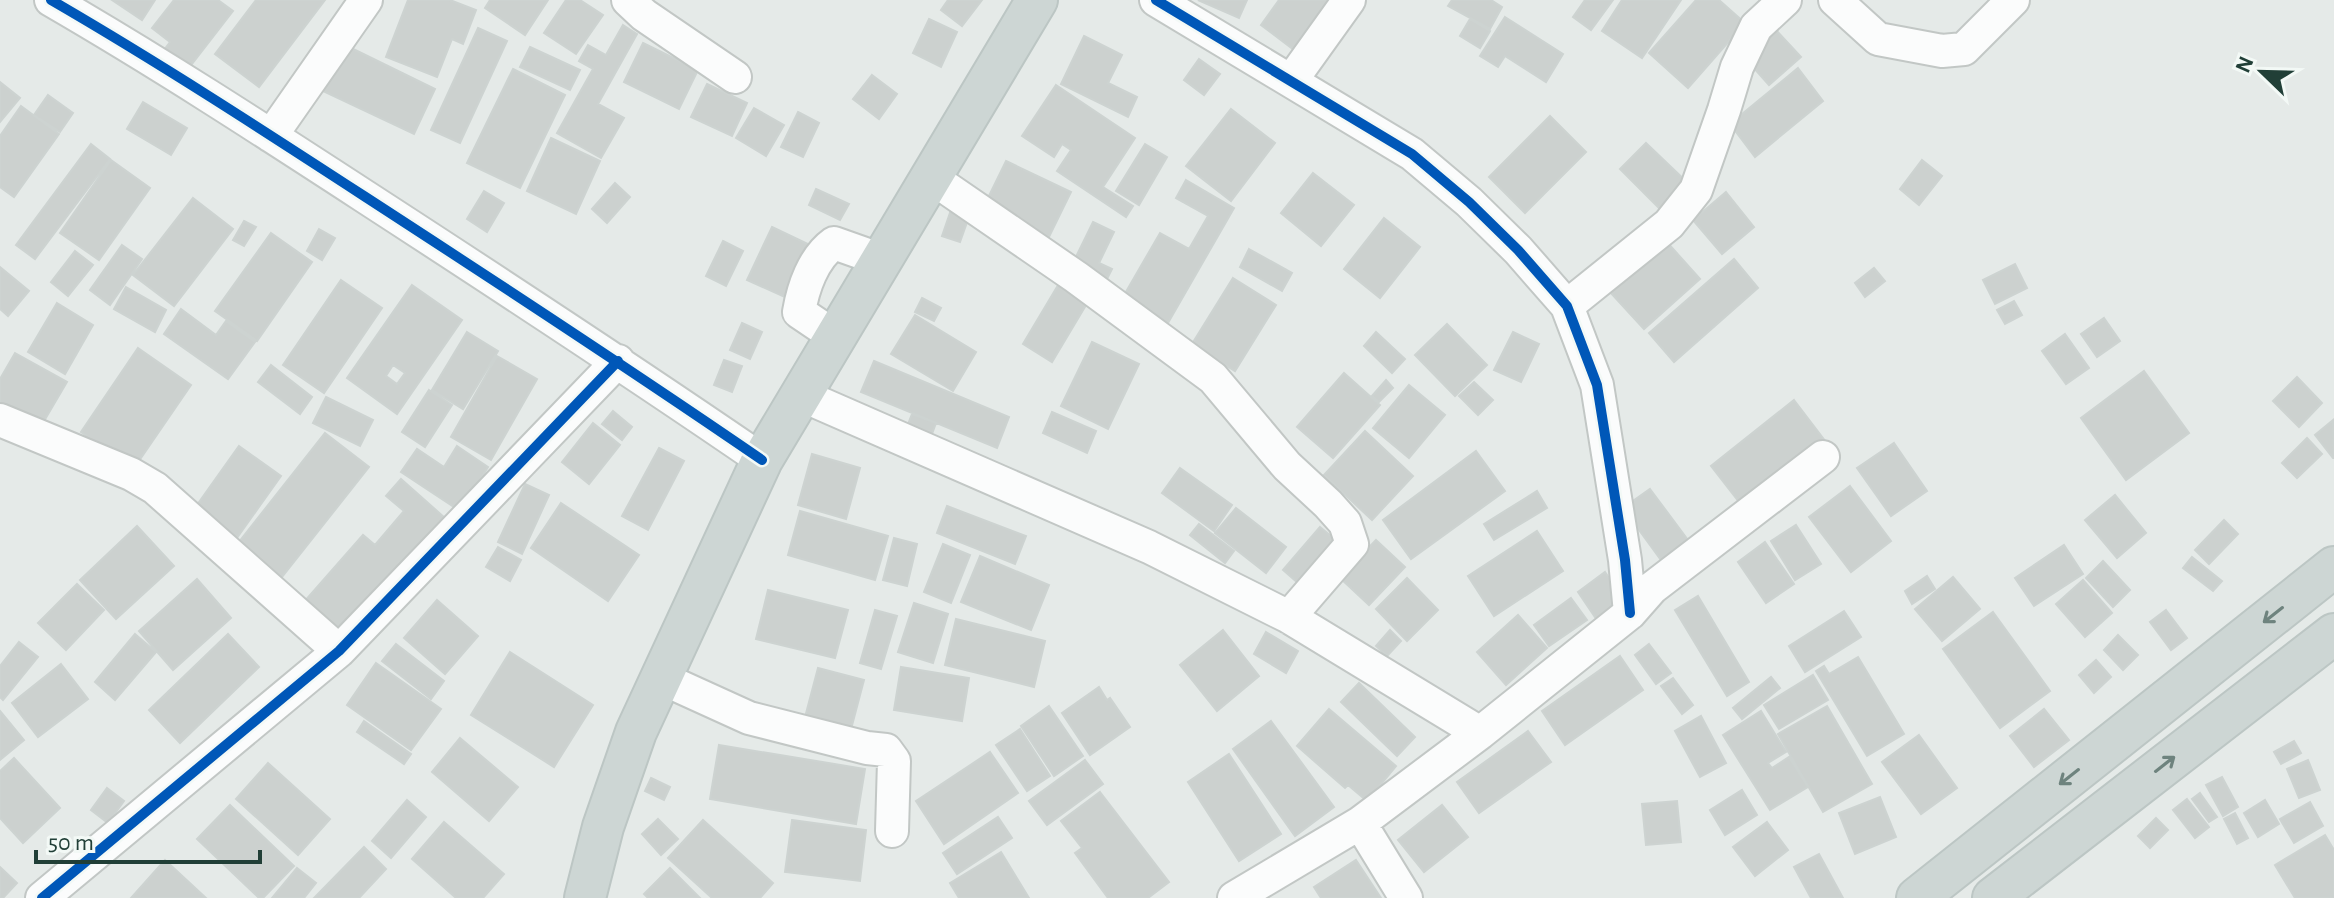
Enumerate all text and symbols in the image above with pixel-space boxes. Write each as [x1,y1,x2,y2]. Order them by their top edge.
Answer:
north arrow [2222,32,2302,112]
text: N [2231,53,2258,76]
one-way arrow [2263,607,2284,624]
one-way arrow [2154,756,2175,773]
one-way arrow [2059,768,2080,786]
scale bar [36,814,260,864]
text: 50 m [48,831,94,855]

